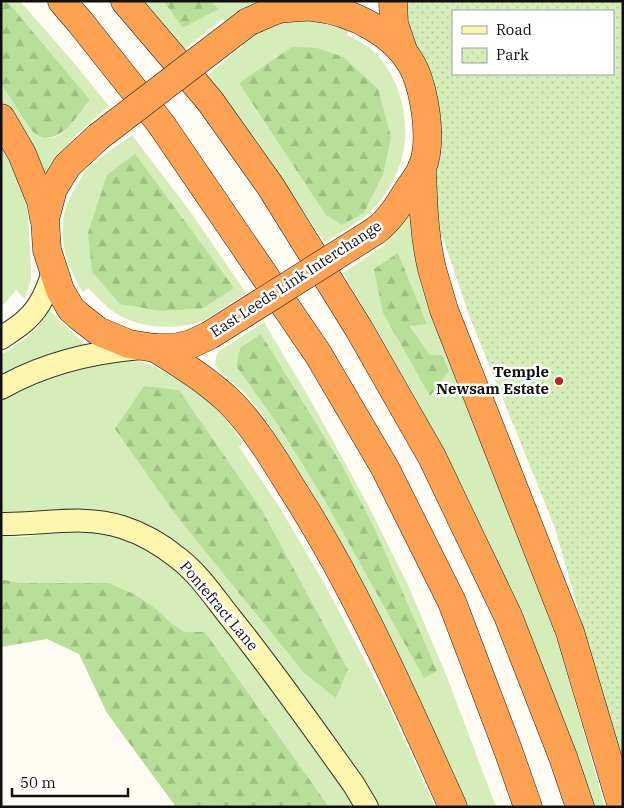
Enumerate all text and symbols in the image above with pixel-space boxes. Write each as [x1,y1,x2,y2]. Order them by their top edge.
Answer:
legend [452,10,614,75]
text: Road [496,20,532,39]
text: Park [496,45,529,64]
street label: East Leeds Link Interchange [207,216,385,341]
place label: Temple Newsam Estate [436,362,549,398]
marker: Temple Newsam Estate [553,375,565,387]
street label: Pontefract Lane [176,557,263,655]
scale bar [12,766,129,798]
text: 50 m [20,773,56,792]

